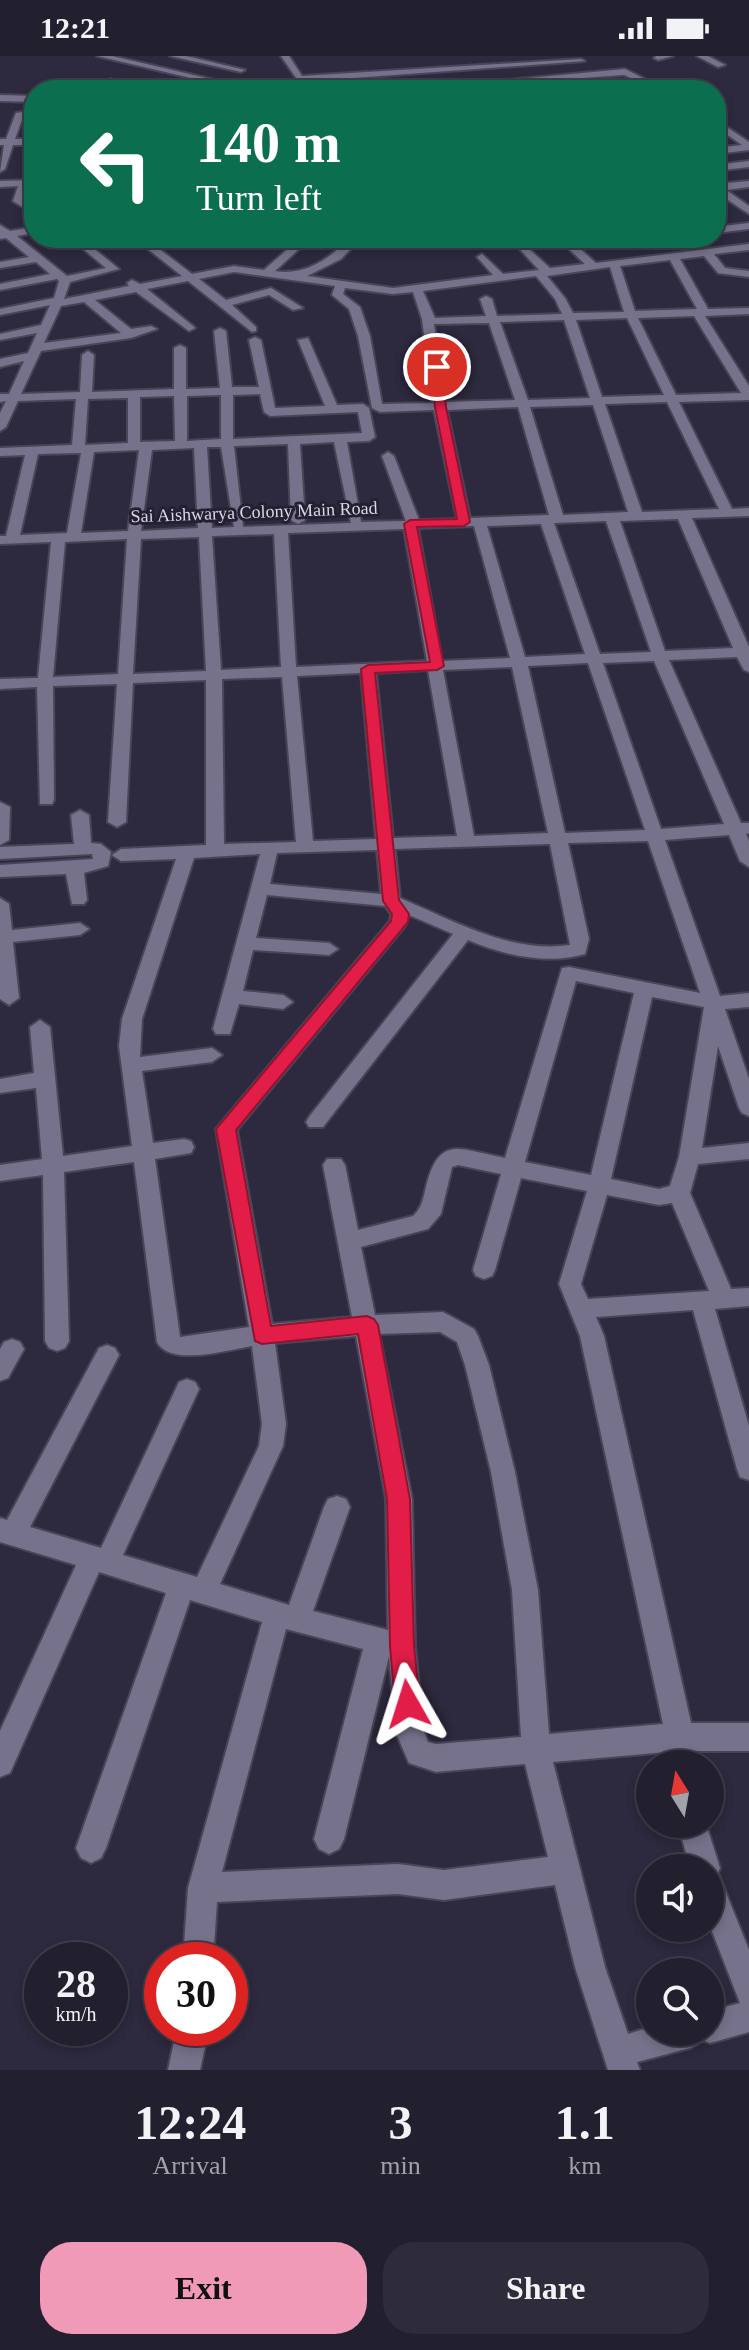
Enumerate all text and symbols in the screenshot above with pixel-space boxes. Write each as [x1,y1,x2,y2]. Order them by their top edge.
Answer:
text: 12:21 [40,11,110,44]
icon: left [64,112,168,216]
text: 140 m [196,112,341,174]
text: Turn left [196,178,322,218]
pin [403,333,471,401]
icon: arrive [415,345,459,389]
street label: Sai Aishwarya Colony Main Road [130,498,378,526]
position arrow [366,1662,450,1746]
north arrow [636,1750,724,1838]
map controls [636,1750,724,2046]
button: sound [636,1854,724,1942]
speed limit sign: 30 [144,1942,248,2046]
button: search [636,1958,724,2046]
text: 28 [56,1961,96,2006]
text: km/h [55,2003,97,2025]
text: 12:24 [134,2096,246,2149]
text: 3 [388,2096,412,2149]
text: 1.1 [555,2096,615,2149]
text: Arrival [153,2151,228,2180]
text: min [380,2151,421,2180]
text: km [568,2151,601,2180]
button: Exit [40,2242,367,2334]
button: Share [383,2242,709,2334]

